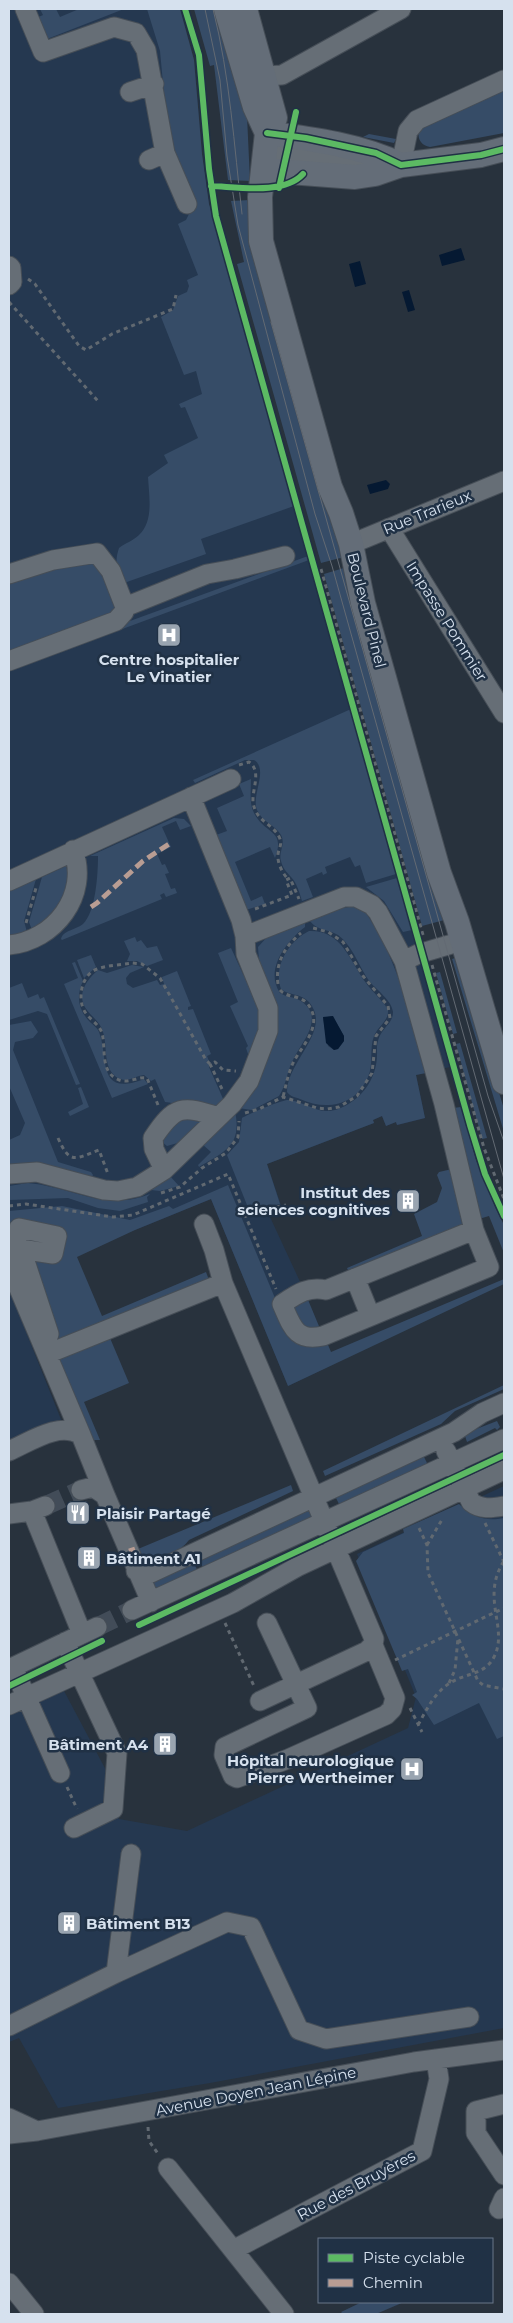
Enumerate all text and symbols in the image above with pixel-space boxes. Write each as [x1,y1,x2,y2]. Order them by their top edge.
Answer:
street label: Rue Trarieux [380,486,474,538]
street label: Boulevard Pinel [343,550,391,670]
street label: Impasse Pommier [402,557,492,685]
hospital icon: Centre hospitalier Le Vinatier [156,622,182,648]
place label: Centre hospitalier Le Vinatier [99,650,240,686]
place label: Institut des sciences cognitives [237,1183,390,1219]
building icon: Institut des sciences cognitives [395,1188,421,1214]
restaurant icon: Plaisir Partagé [65,1500,91,1526]
place label: Plaisir Partagé [96,1504,211,1523]
building icon: Bâtiment A1 [76,1545,102,1571]
place label: Bâtiment A1 [106,1549,201,1568]
building icon: Bâtiment A4 [152,1731,178,1757]
place label: Bâtiment A4 [48,1735,149,1754]
place label: Hôpital neurologique Pierre Wertheimer [227,1751,395,1787]
hospital icon: Hôpital neurologique Pierre Wertheimer [399,1756,425,1782]
building icon: Bâtiment B13 [56,1910,82,1936]
place label: Bâtiment B13 [86,1914,191,1933]
street label: Avenue Doyen Jean Lépine [154,2062,358,2120]
street label: Rue des Bruyères [294,2146,418,2224]
legend [318,2238,493,2303]
text: Piste cyclable [363,2248,465,2267]
text: Chemin [363,2273,423,2292]

